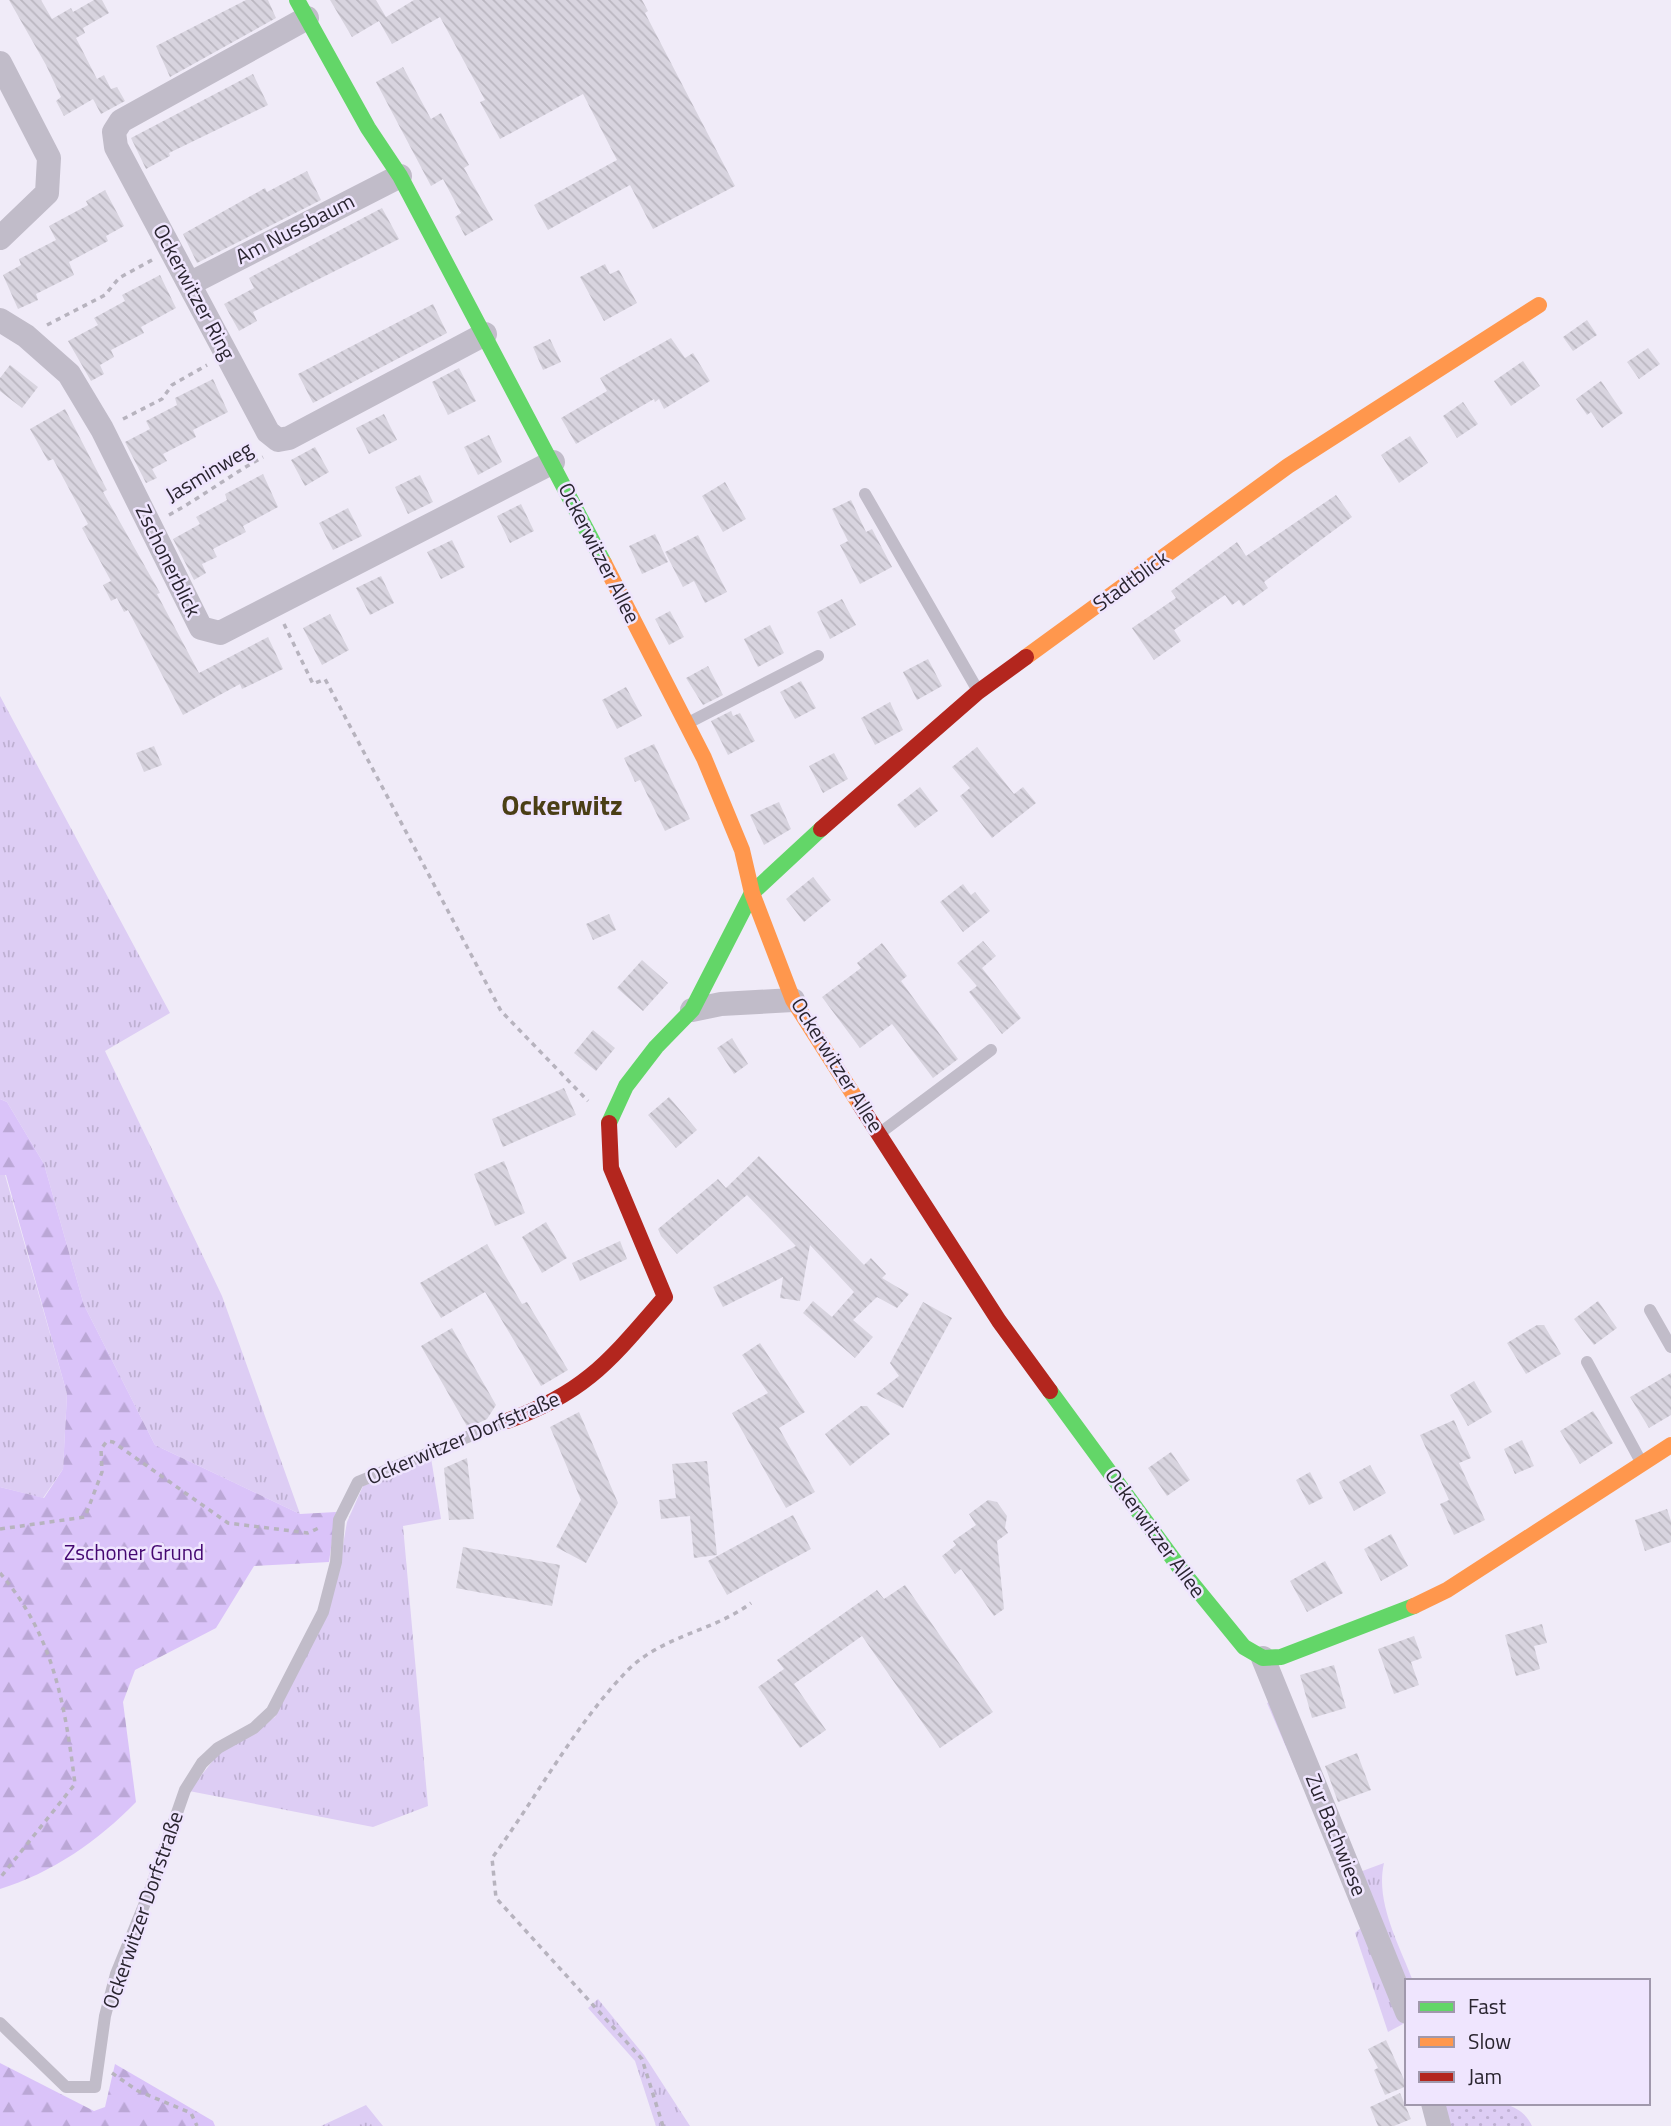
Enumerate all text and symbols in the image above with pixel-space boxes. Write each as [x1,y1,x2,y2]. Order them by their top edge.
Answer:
street label: Am Nussbaum [229,184,360,272]
street label: Ockerwitzer Ring [145,218,244,366]
street label: Jasminweg [159,432,258,510]
street label: Ockerwitzer Allee [551,477,649,628]
street label: Zschonerblick [128,499,210,622]
street label: Stadtblick [1086,542,1175,619]
district label: Ockerwitz [501,783,623,826]
street label: Ockerwitzer Allee [783,991,892,1138]
street label: Ockerwitzer Dorfstraße [361,1382,564,1492]
street label: Ockerwitzer Allee [1098,1461,1214,1604]
park label: Zschoner Grund [64,1536,204,1568]
street label: Zur Bachwiese [1298,1769,1376,1901]
street label: Ockerwitzer Dorfstraße [93,1807,191,2013]
legend [1405,1979,1650,2105]
text: Fast [1468,1990,1507,2022]
text: Slow [1468,2025,1511,2057]
text: Jam [1468,2060,1502,2092]

